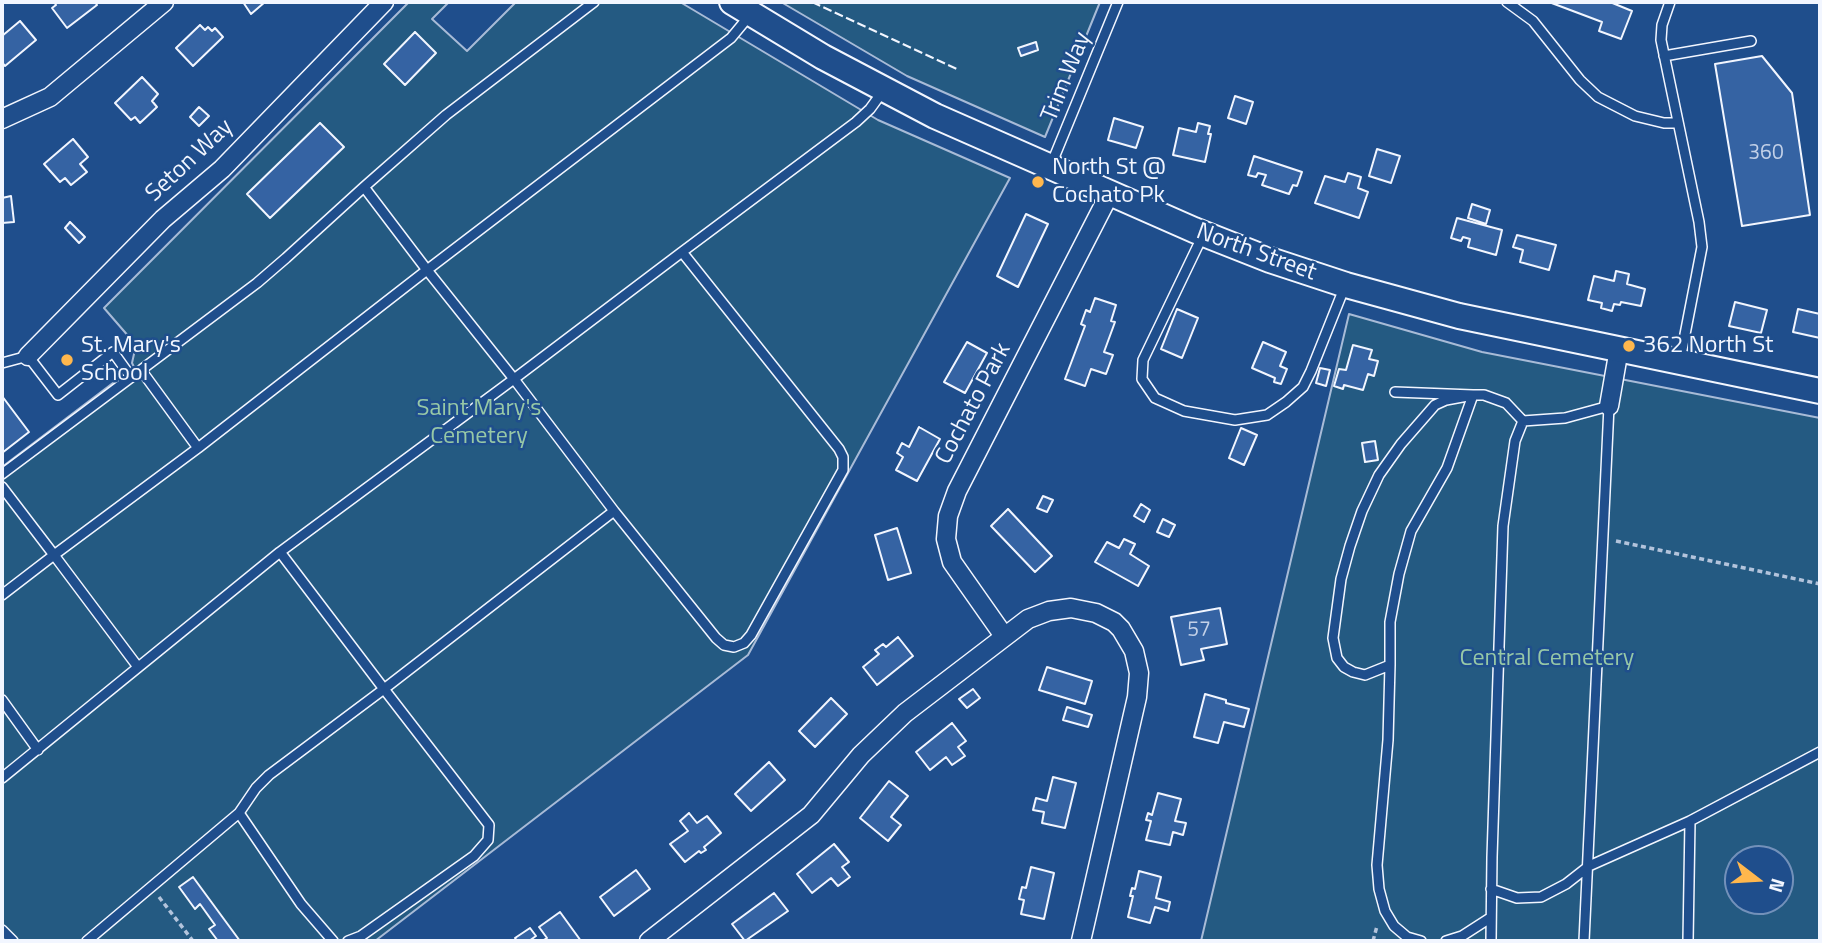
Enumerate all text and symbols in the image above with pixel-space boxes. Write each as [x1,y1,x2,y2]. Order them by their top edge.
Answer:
street label: Trim Way [1036,28,1098,126]
street label: Seton Way [140,113,240,209]
house number: 360 [1748,141,1784,167]
place label: North St @ Cochato Pk [1052,154,1166,210]
marker: North St @ Cochato Pk [1030,174,1046,190]
street label: North Street [1192,218,1320,288]
place label: St. Mary's School [81,332,181,388]
place label: 362 North St [1643,332,1773,360]
street label: Cochato Park [930,338,1018,470]
marker: 362 North St [1621,338,1637,354]
marker: St. Mary's School [59,352,75,368]
park label: Saint Mary's Cemetery [417,395,541,451]
house number: 57 [1187,618,1211,644]
park label: Central Cemetery [1460,645,1634,673]
north arrow [1724,845,1794,915]
text: N [1762,875,1793,896]

